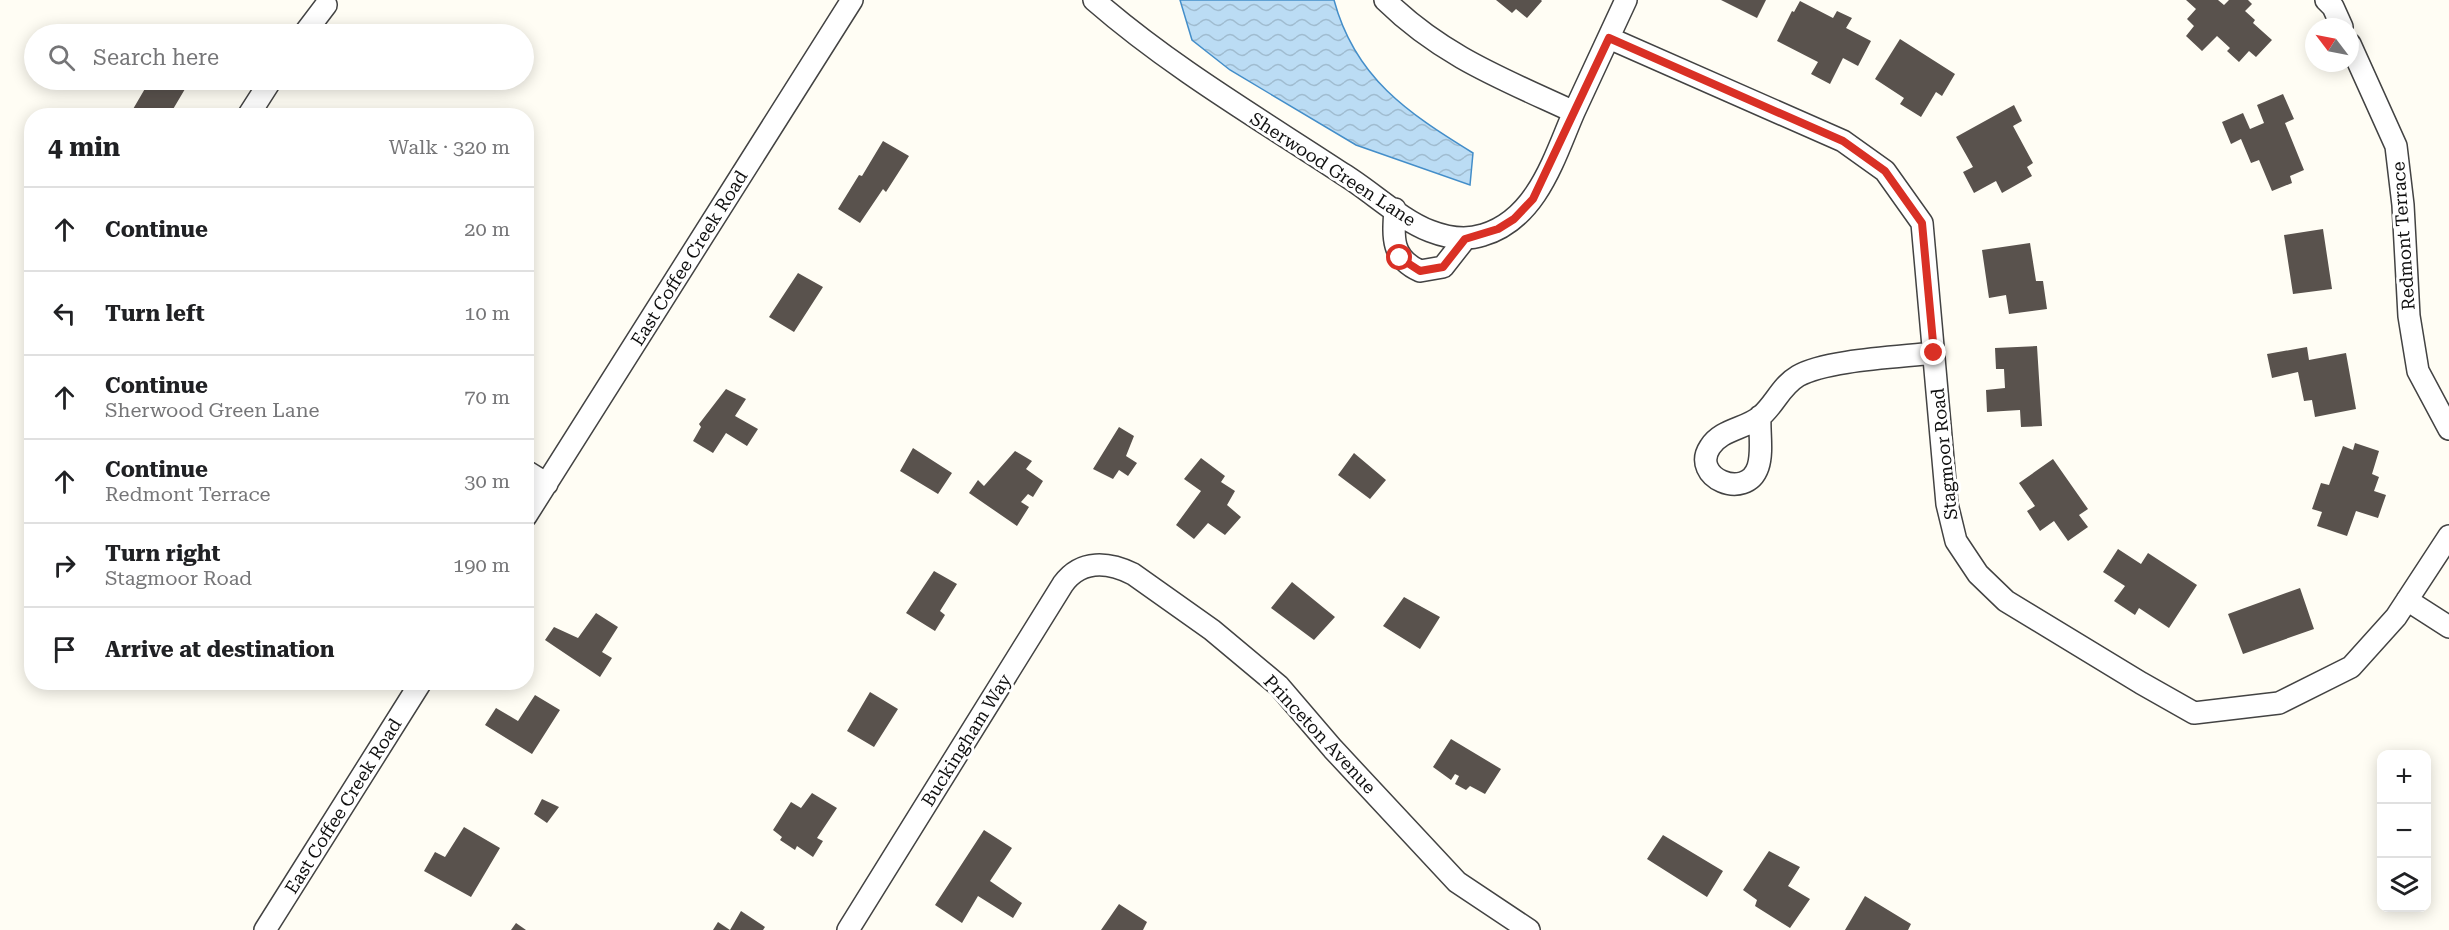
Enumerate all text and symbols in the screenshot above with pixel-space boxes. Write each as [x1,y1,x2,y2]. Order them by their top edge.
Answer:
north arrow [2305,18,2359,72]
search box [24,24,534,90]
icon: search [45,41,78,74]
text: Search here [93,45,219,70]
street label: Sherwood Green Lane [1246,108,1420,230]
text: 4 min [48,132,120,162]
text: Walk · 320 m [389,135,510,159]
street label: Redmont Terrace [2387,161,2419,311]
street label: East Coffee Creek Road [626,166,752,349]
icon: ahead [48,213,81,246]
text: Continue [105,217,208,242]
text: 20 m [464,217,510,241]
route start [1386,244,1412,270]
icon: left [48,297,81,330]
text: Turn left [105,301,205,326]
text: 10 m [464,301,510,325]
route end [1920,339,1946,365]
text: Continue [105,373,208,398]
icon: ahead [48,381,81,414]
text: 70 m [464,385,510,409]
street label: Stagmoor Road [1927,387,1961,521]
text: Sherwood Green Lane [105,398,320,422]
text: Continue [105,457,208,482]
icon: ahead [48,465,81,498]
text: 30 m [464,469,510,493]
text: Redmont Terrace [105,482,271,506]
text: Turn right [105,541,220,566]
icon: right [48,549,81,582]
text: 190 m [453,553,510,577]
text: Stagmoor Road [105,566,252,590]
icon: arrive [48,633,81,666]
text: Arrive at destination [105,637,334,662]
street label: Buckingham Way [917,670,1015,810]
street label: Princeton Avenue [1260,670,1380,798]
street label: East Coffee Creek Road [280,714,406,897]
map controls [2377,750,2431,912]
button: + [2377,750,2431,804]
button: − [2377,804,2431,858]
button: layers [2377,858,2431,912]

